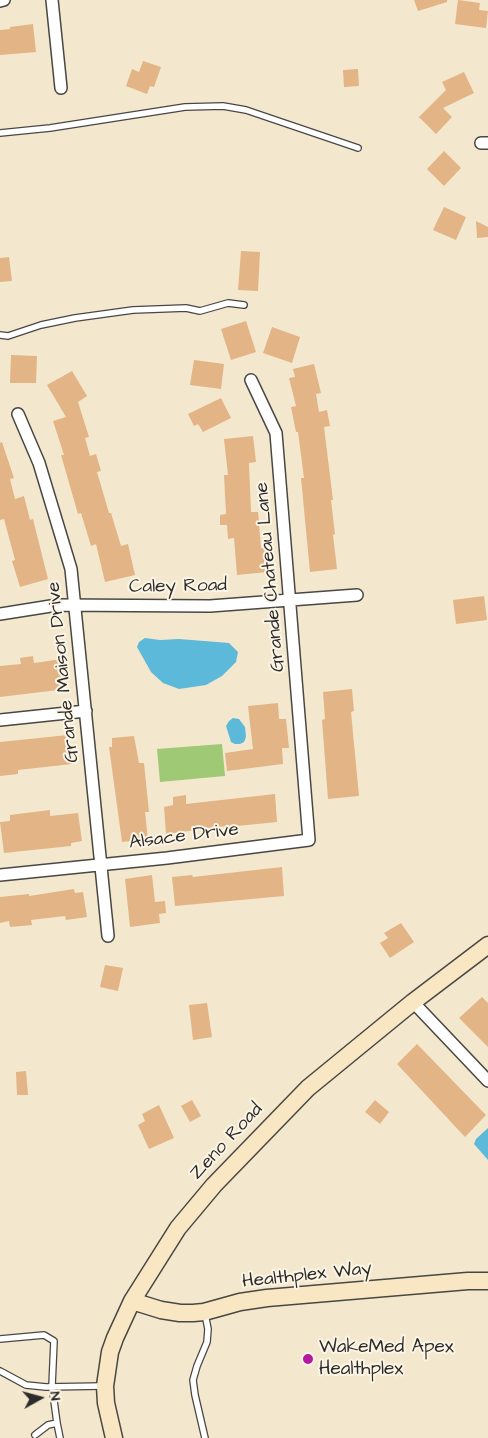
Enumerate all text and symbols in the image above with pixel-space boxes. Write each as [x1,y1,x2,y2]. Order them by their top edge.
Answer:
street label: Grande Chateau Lane [251,481,291,673]
street label: Caley Road [129,575,227,599]
street label: Grande Maison Drive [43,580,85,764]
street label: Alsace Drive [128,819,240,855]
street label: Zeno Road [186,1099,268,1185]
street label: Healthplex Way [241,1258,373,1294]
place label: WakeMed Apex Healthplex [319,1337,454,1381]
marker: WakeMed Apex Healthplex [301,1352,315,1366]
north arrow [15,1373,65,1423]
text: N [44,1391,65,1402]

